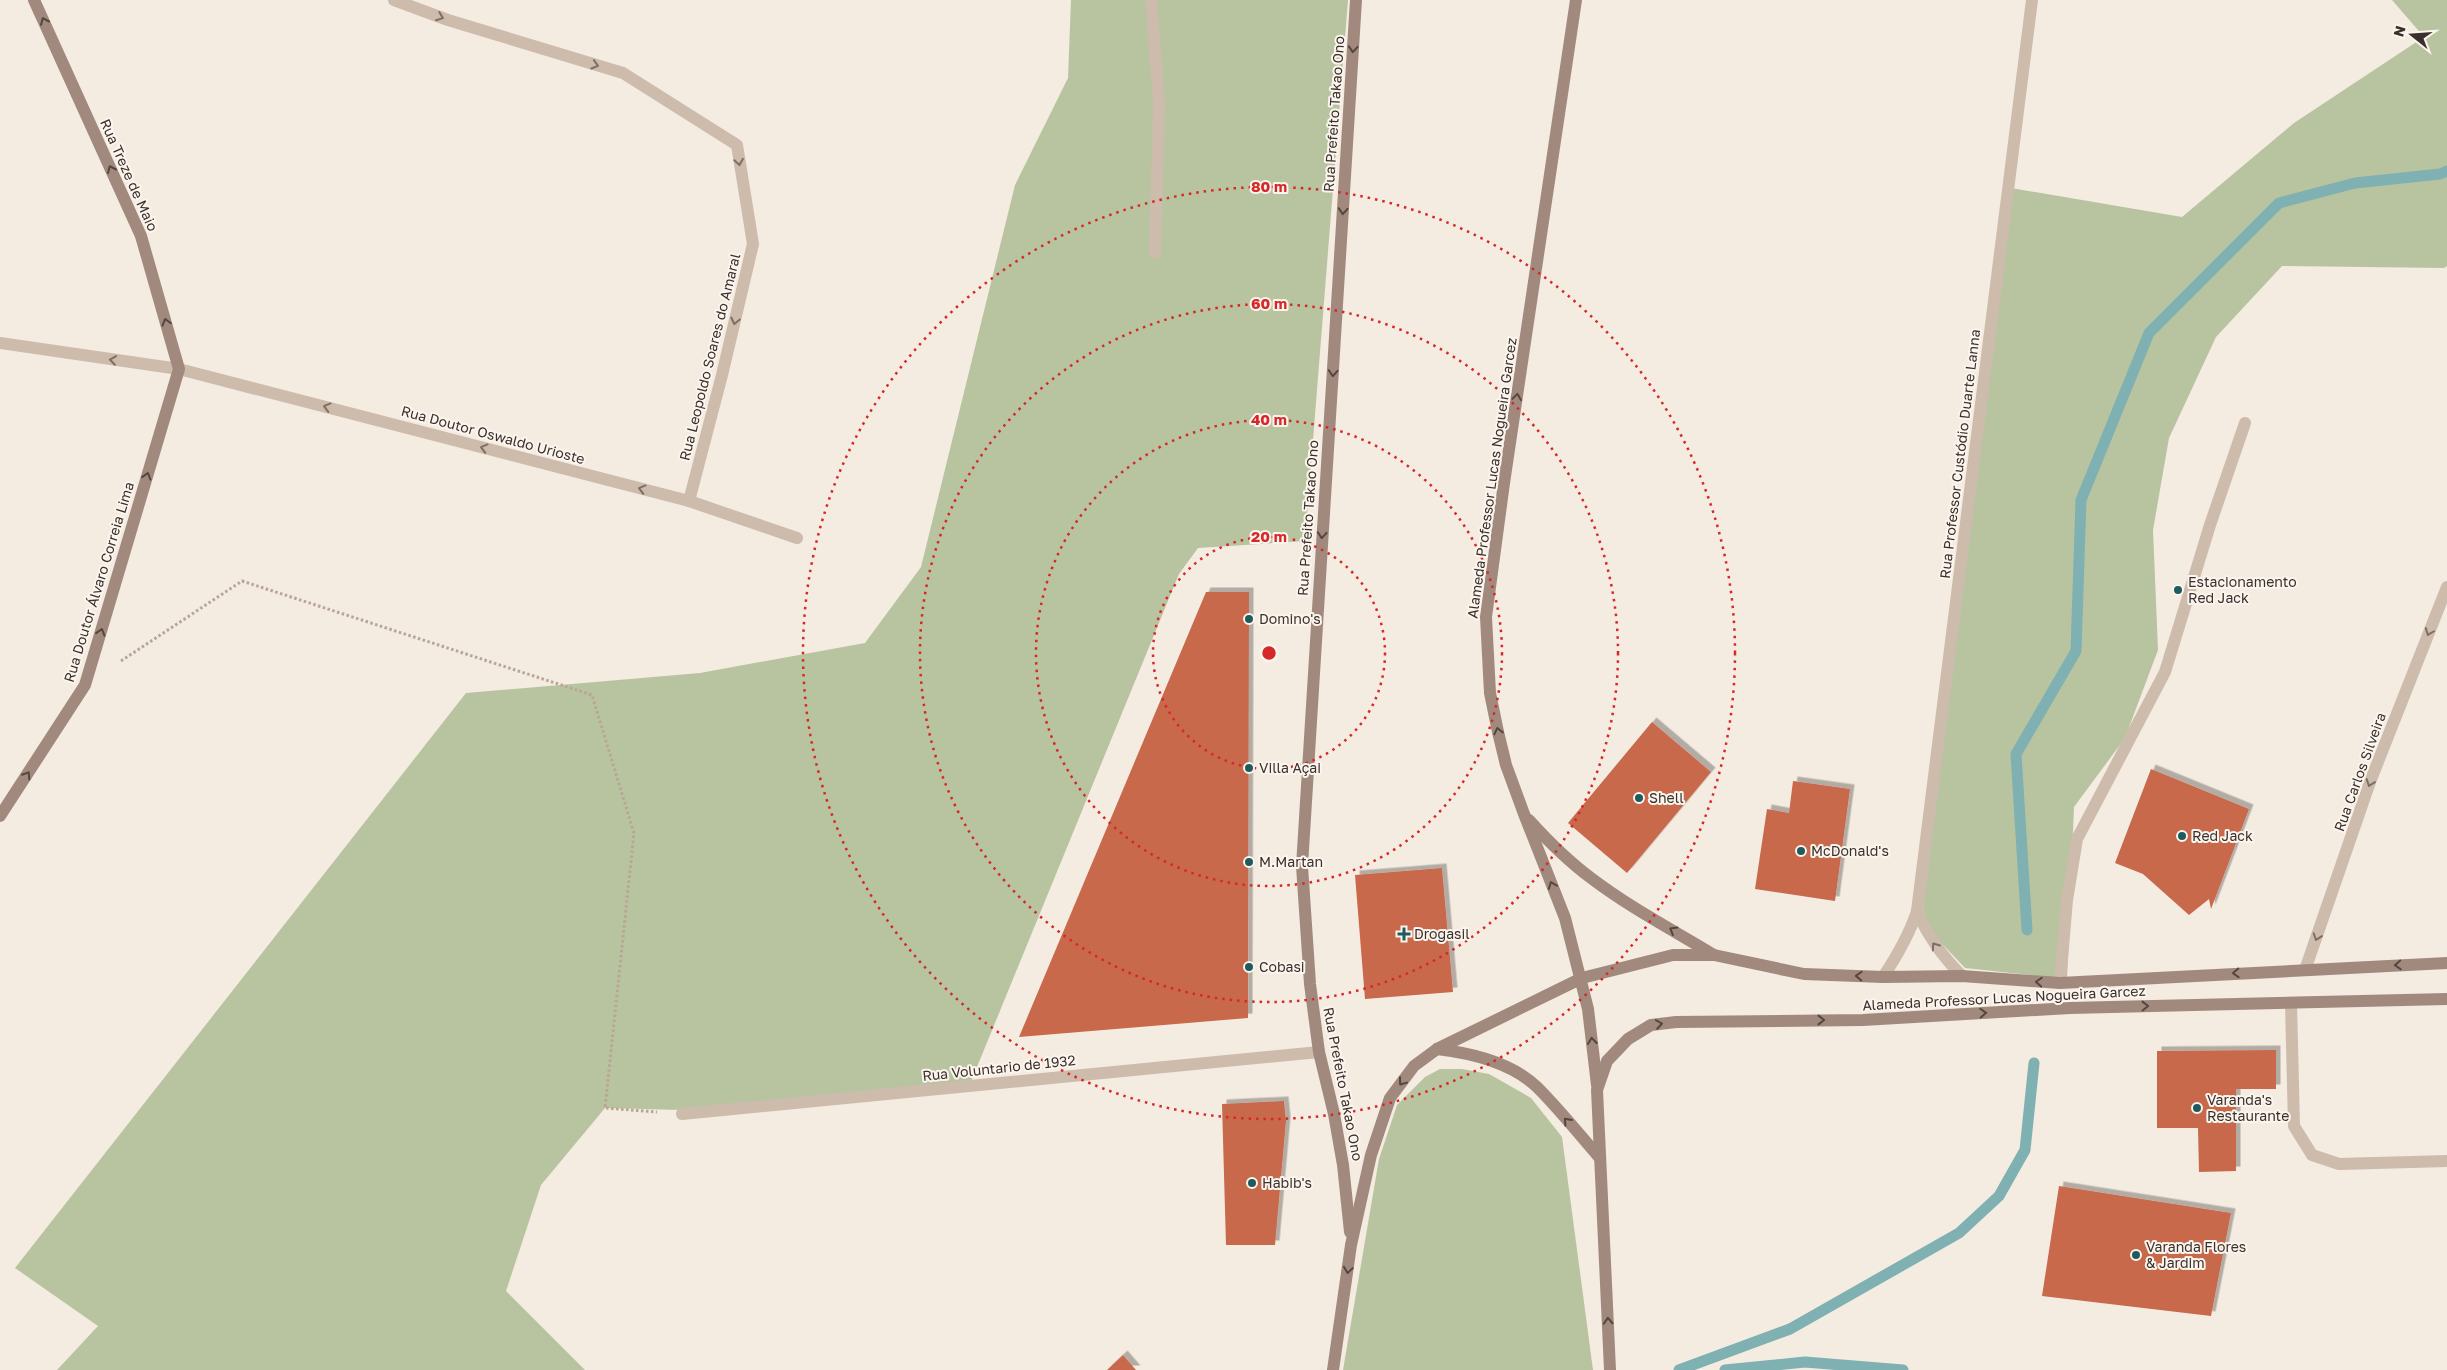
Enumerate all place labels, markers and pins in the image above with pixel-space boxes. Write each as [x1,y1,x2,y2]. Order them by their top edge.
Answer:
place label: Estacionamento Red Jack [2188,573,2297,606]
marker: Estacionamento Red Jack [2172,584,2184,596]
place label: Domino's [1259,610,1321,627]
marker: Domino's [1243,613,1255,625]
centre of rings [1260,644,1278,662]
place label: Villa Açai [1259,759,1321,776]
marker: Villa Açai [1243,762,1255,774]
place label: Shell [1649,789,1684,806]
marker: Shell [1633,792,1645,804]
place label: Red Jack [2192,827,2253,844]
marker: Red Jack [2176,830,2188,842]
place label: McDonald's [1811,842,1889,859]
marker: McDonald's [1795,845,1807,857]
place label: M.Martan [1259,853,1323,870]
marker: M.Martan [1243,856,1255,868]
place label: Drogasil [1414,925,1470,942]
marker: Drogasil [1398,928,1410,940]
place label: Cobasi [1259,958,1305,975]
marker: Cobasi [1243,961,1255,973]
place label: Varanda's Restaurante [2207,1091,2289,1124]
marker: Varanda's Restaurante [2191,1102,2203,1114]
place label: Habib's [1262,1174,1312,1191]
marker: Habib's [1246,1177,1258,1189]
place label: Varanda Flores & Jardim [2146,1238,2246,1271]
marker: Varanda Flores & Jardim [2130,1249,2142,1261]

